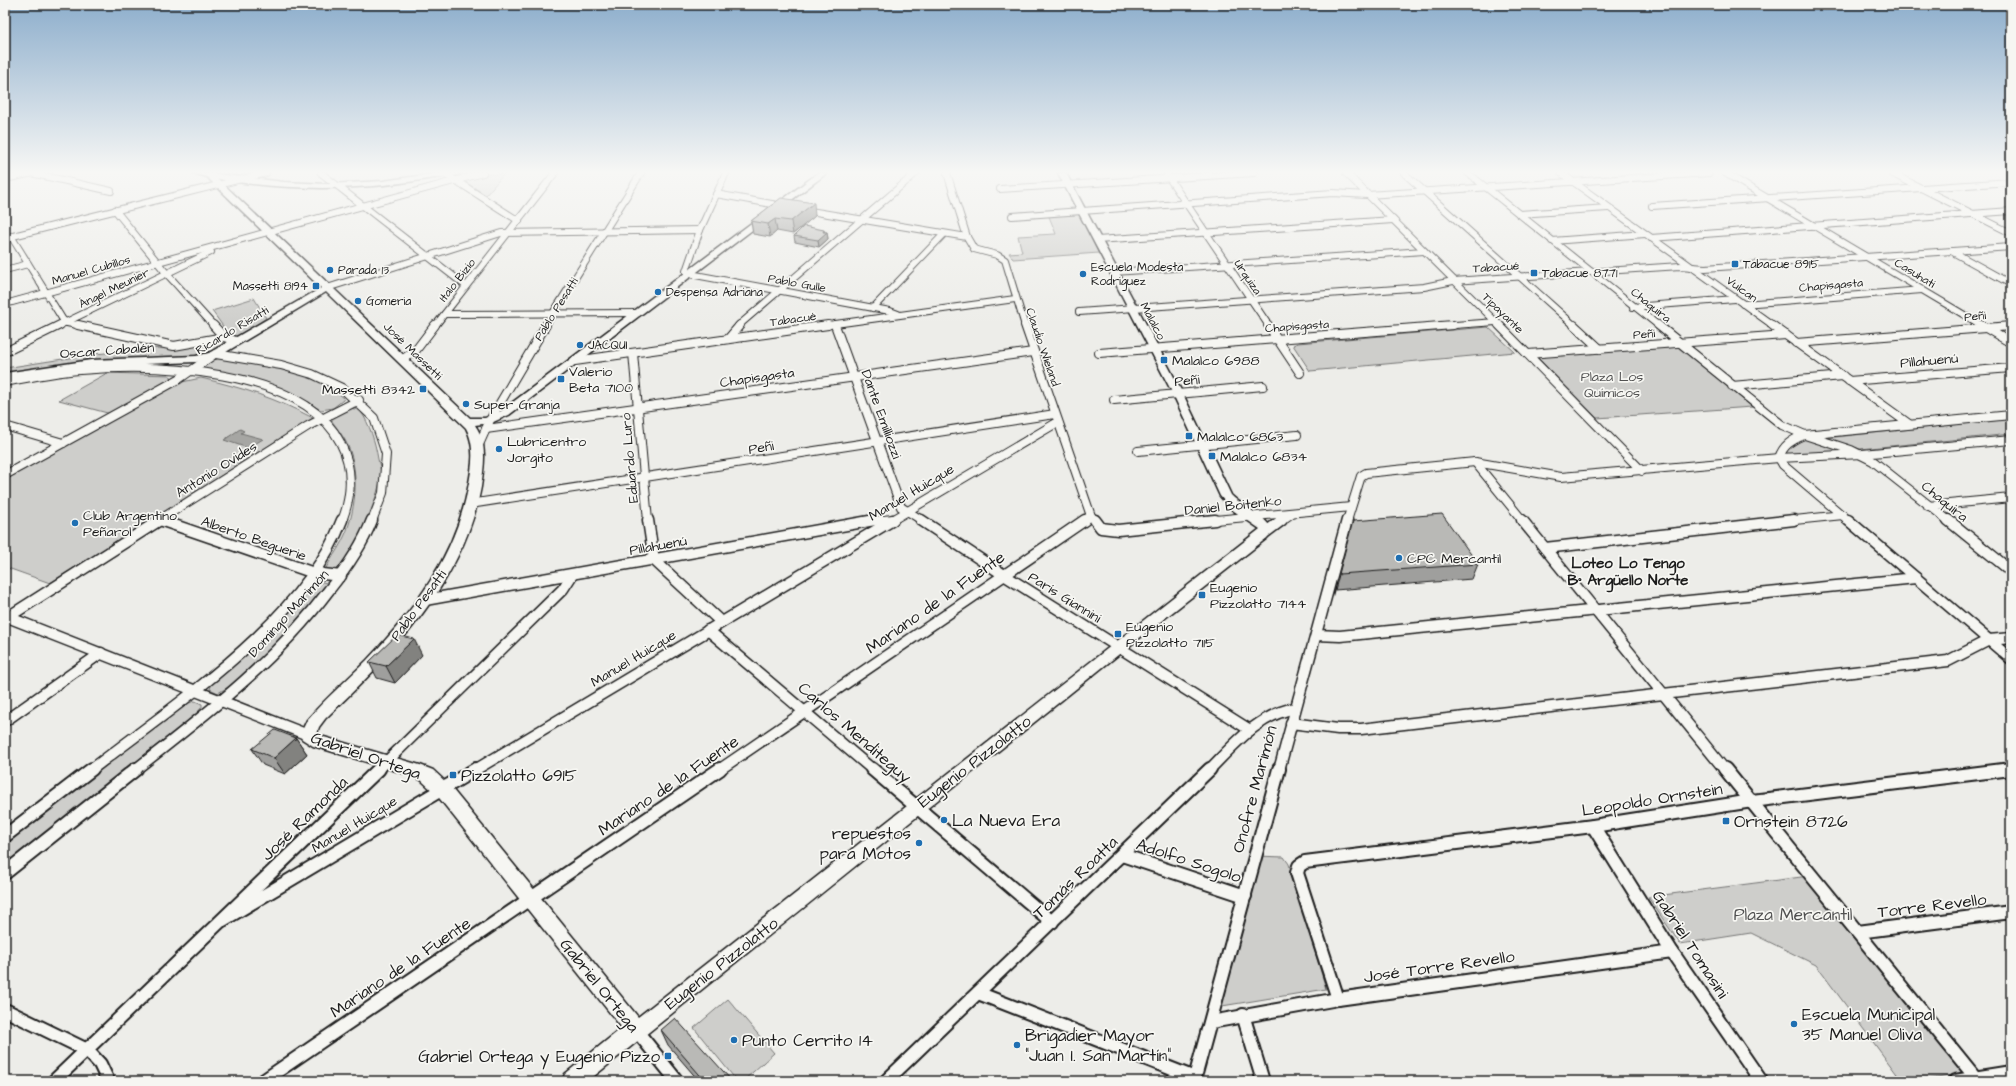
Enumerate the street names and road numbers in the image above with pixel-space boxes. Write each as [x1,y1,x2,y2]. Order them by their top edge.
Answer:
street label: Manuel Cubillos [50,251,132,290]
street label: Casuhati [1891,254,1939,293]
street label: Italo Bizio [435,255,480,306]
street label: Urquiza [1229,256,1266,298]
street label: Tabacué [1472,257,1520,278]
street label: Ángel Meunier [76,264,153,314]
street label: Pablo Gulle [767,270,828,297]
street label: Vulcan [1722,272,1761,307]
street label: Pablo Pesatti [530,274,583,344]
street label: Chapisgasta [1798,274,1864,298]
street label: Chaquira [1627,284,1674,327]
street label: Tipayante [1477,289,1528,339]
street label: Malalco [1136,299,1170,343]
street label: Ricardo Risatti [193,302,272,359]
street label: Claudio Wieland [1021,306,1064,389]
street label: Peñi [1963,307,1987,326]
street label: Tabacué [769,308,818,331]
street label: Chapisgasta [1264,316,1330,338]
street label: José Massetti [379,319,446,384]
street label: Peñi [1632,325,1656,344]
street label: Oscar Cabalén [59,338,155,364]
street label: Pillahuenú [1899,348,1959,373]
street label: Chapisgasta [719,363,796,393]
street label: Dante Emilliozzi [856,367,906,462]
street label: Peñi [1173,370,1201,392]
street label: Eduardo Luro [616,412,644,504]
street label: Peñi [747,436,775,460]
street label: Antonio Ovides [172,437,261,503]
street label: Manuel Huicque [865,459,958,526]
street label: Chaquira [1917,477,1972,527]
street label: Daniel Boitenko [1184,491,1283,521]
street label: Alberto Beguerie [198,512,309,566]
street label: Pillahuenú [628,531,689,561]
street label: Mariano de la Fuente [861,546,1010,660]
street label: Domingo Marimón [244,565,334,662]
street label: Pablo Pesatti [386,566,451,645]
street label: París Giannini [1024,567,1105,628]
street label: Manuel Huicque [587,625,680,692]
street label: Carlos Menditeguy [792,677,917,790]
street label: Eugenio Pizzolatto [913,709,1038,815]
street label: Onofre Marimón [1226,722,1284,856]
street label: Gabriel Ortega [307,726,424,787]
street label: Mariano de la Fuente [593,730,744,842]
street label: José Ramonda [256,771,354,866]
street label: Leopoldo Ornstein [1580,777,1725,823]
street label: Manuel Huicque [308,791,401,858]
street label: Tomás Roatta [1028,831,1124,925]
street label: Adolfo Sogolo [1133,833,1245,890]
street label: Gabriel Tomasini [1646,886,1734,1004]
street label: Torre Revello [1876,887,1988,925]
street label: Eugenio Pizzolatto [660,911,785,1017]
street label: Mariano de la Fuente [325,912,476,1024]
street label: Gabriel Ortega [553,933,645,1039]
street label: José Torre Revello [1362,944,1517,989]

